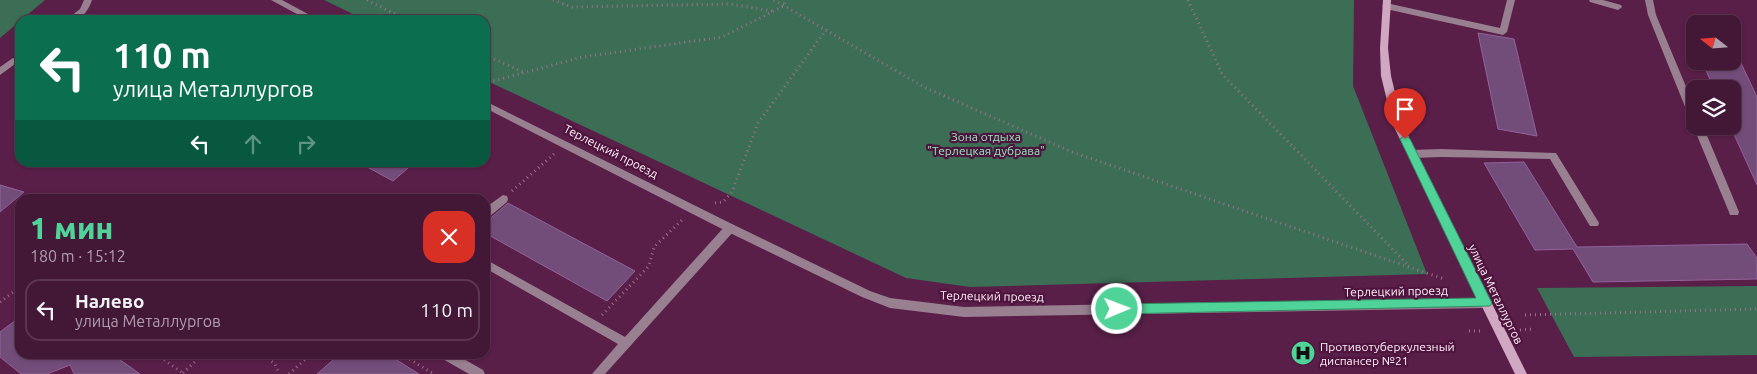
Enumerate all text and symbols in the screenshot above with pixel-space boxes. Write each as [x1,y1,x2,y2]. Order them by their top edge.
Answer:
north arrow [1686,15,1741,70]
map controls [1686,15,1741,135]
icon: left [30,35,95,100]
text: 110 m [113,35,211,75]
text: улица Металлургов [113,76,314,101]
button: layers [1686,80,1741,135]
pin [1384,88,1426,139]
icon: arrive [1391,95,1419,123]
street label: Терлецкий проезд [562,122,660,180]
icon: left [186,130,214,158]
icon: ahead [239,130,267,158]
icon: right [292,130,320,158]
park label: Зона отдыха "Терлецкая дубрава" [927,130,1045,157]
text: 1 мин [30,211,113,245]
button: close [423,211,475,263]
street label: улица Металлургов [1466,242,1526,346]
text: 180 m · 15:12 [30,247,126,265]
position arrow [1090,282,1142,334]
street label: Терлецкий проезд [1344,284,1448,298]
street label: Терлецкий проезд [940,289,1044,303]
text: Налево [75,290,144,312]
icon: left [32,296,60,324]
text: 110 m [420,299,473,321]
text: улица Металлургов [75,312,221,330]
hospital icon: Противотуберкулезный диспансер №21 [1290,340,1316,366]
place label: Противотуберкулезный диспансер №21 [1320,340,1455,367]

